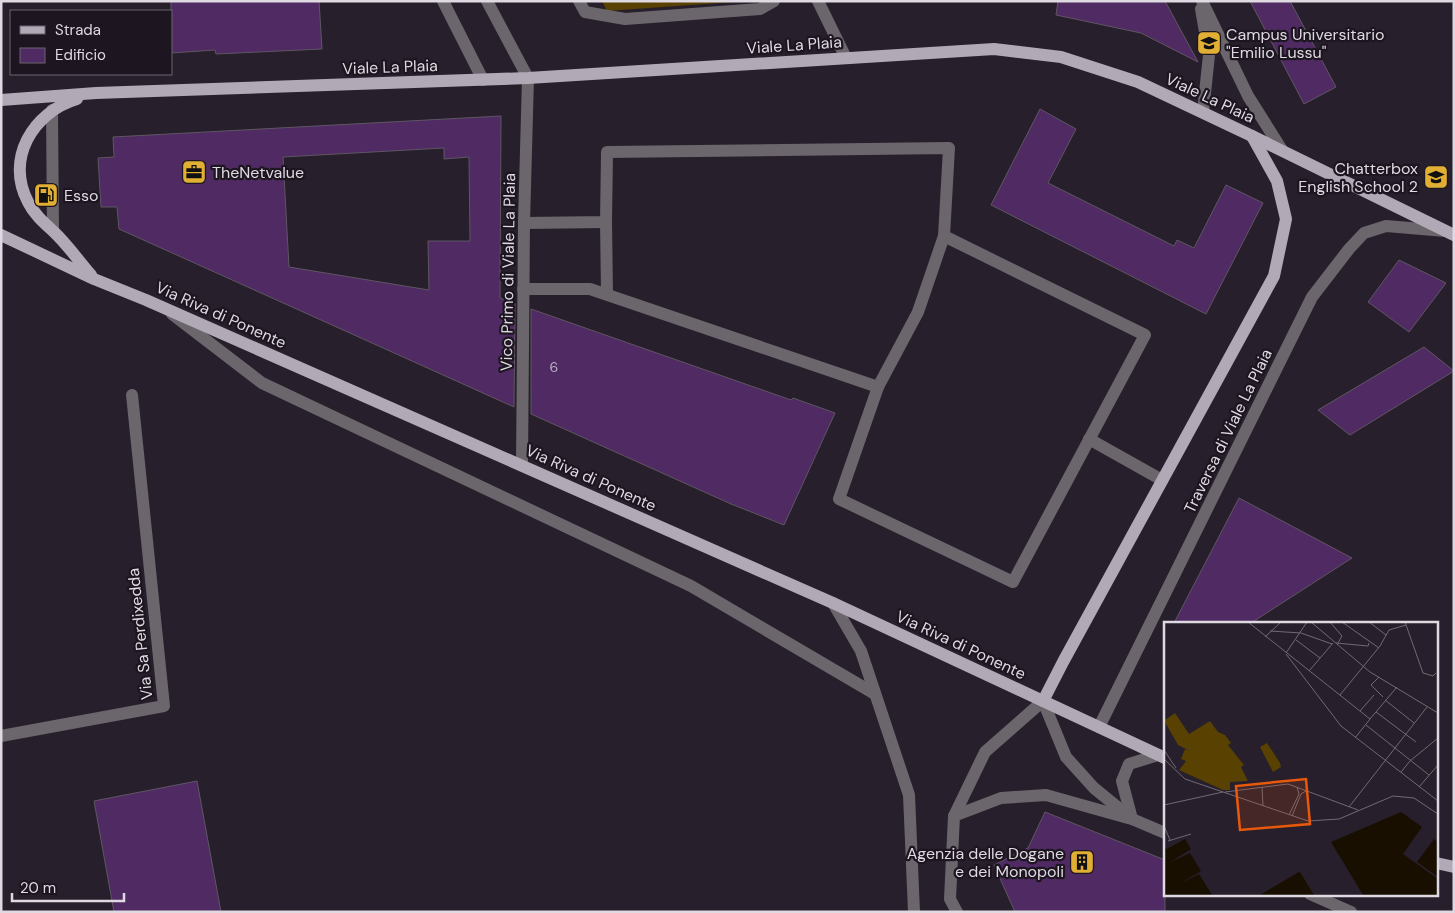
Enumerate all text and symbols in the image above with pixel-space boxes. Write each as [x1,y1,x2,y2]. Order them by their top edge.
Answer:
legend [10,10,172,75]
text: Strada [55,20,101,40]
place label: Campus Universitario "Emilio Lussu" [1226,24,1385,63]
school or university icon: Campus Universitario "Emilio Lussu" [1196,30,1222,56]
street label: Viale La Plaia [746,31,842,59]
text: Edificio [55,45,106,65]
street label: Viale La Plaia [342,55,438,79]
street label: Viale La Plaia [1162,68,1258,128]
place label: Chatterbox English School 2 [1298,158,1418,197]
office icon: TheNetvalue [181,159,207,185]
place label: TheNetvalue [212,162,304,183]
school or university icon: Chatterbox English School 2 [1423,164,1449,190]
street label: Vico Primo di Viale La Plaia [496,173,520,371]
fuel station icon: Esso [33,182,59,208]
place label: Esso [64,185,99,206]
street label: Via Riva di Ponente [152,277,290,353]
street label: Traversa di Viale La Plaia [1179,345,1277,517]
house number: 6 [550,358,558,376]
street label: Via Riva di Ponente [522,440,660,516]
street label: Via Sa Perdixedda [123,567,157,701]
street label: Via Riva di Ponente [893,606,1029,684]
inset map [1164,622,1438,896]
place label: Agenzia delle Dogane e dei Monopoli [907,843,1064,882]
building icon: Agenzia delle Dogane e dei Monopoli [1069,849,1095,875]
scale bar [12,870,125,902]
text: 20 m [20,878,56,898]

